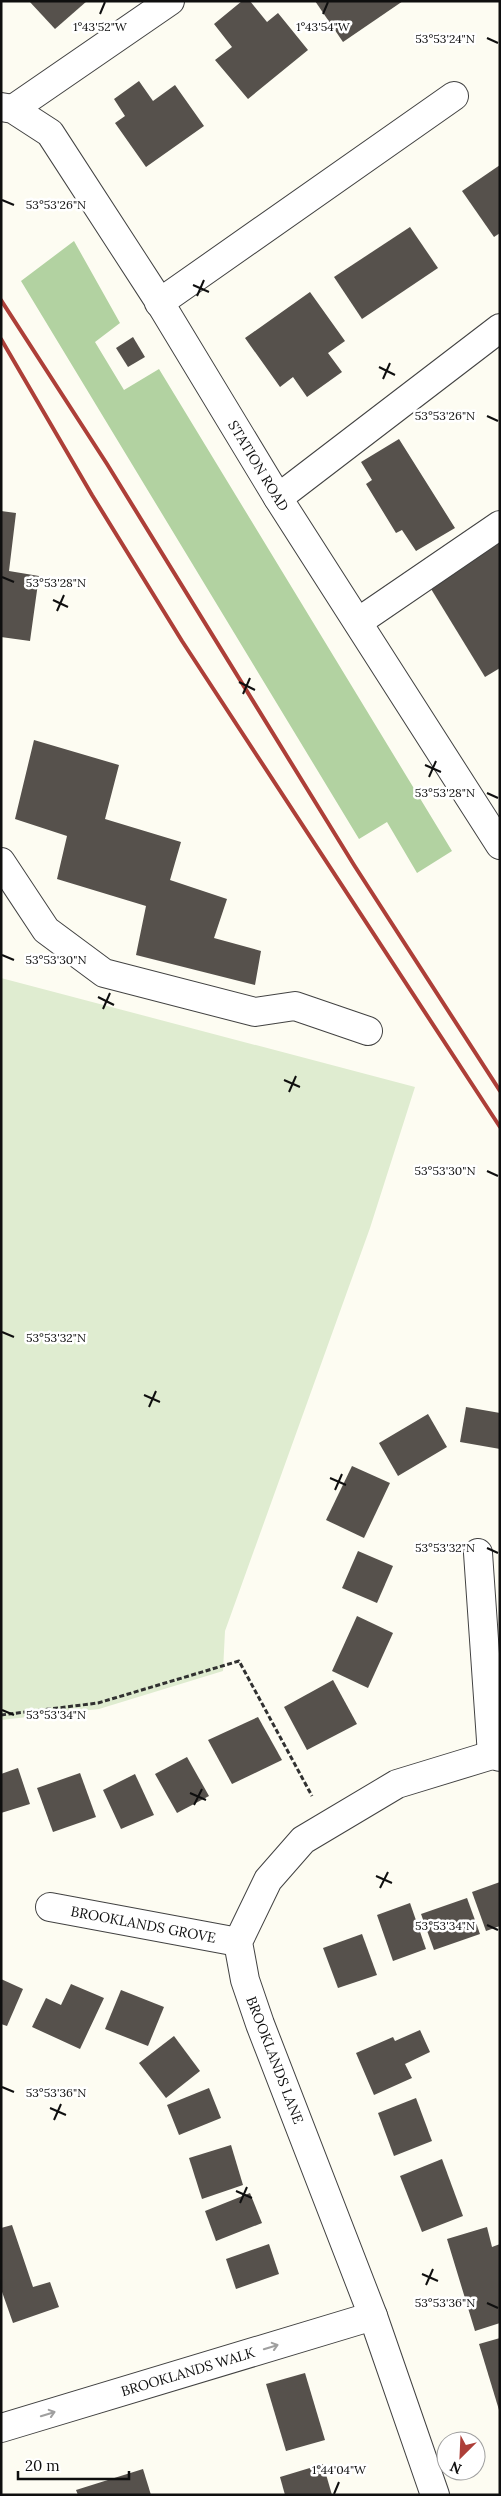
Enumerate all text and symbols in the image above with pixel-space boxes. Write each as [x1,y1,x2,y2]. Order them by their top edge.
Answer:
text: 1°43'52"W [73,19,128,34]
text: 1°43'54"W [296,19,351,34]
text: 53°53'24"N [415,31,475,46]
text: 53°53'26"N [26,197,86,212]
text: 53°53'26"N [415,408,475,423]
street label: STATION ROAD [224,417,293,514]
text: 53°53'28"N [26,575,86,590]
text: 53°53'28"N [415,785,475,800]
text: 53°53'30"N [25,952,87,967]
text: 53°53'30"N [414,1163,476,1178]
text: 53°53'32"N [26,1330,86,1345]
text: 53°53'32"N [415,1540,475,1555]
text: 53°53'34"N [26,1707,86,1722]
street label: BROOKLANDS GROVE [69,1902,218,1947]
text: 53°53'34"N [415,1918,475,1933]
street label: BROOKLANDS LANE [242,1994,308,2127]
text: 53°53'36"N [26,2085,86,2100]
text: 53°53'36"N [415,2295,475,2310]
one-way arrow [262,2341,278,2351]
street label: BROOKLANDS WALK [119,2343,257,2400]
one-way arrow [40,2408,56,2418]
north arrow [436,2431,486,2481]
scale bar [18,2448,129,2480]
text: 20 m [25,2456,60,2475]
text: N [447,2457,464,2478]
text: 1°44'04"W [312,2462,367,2477]

